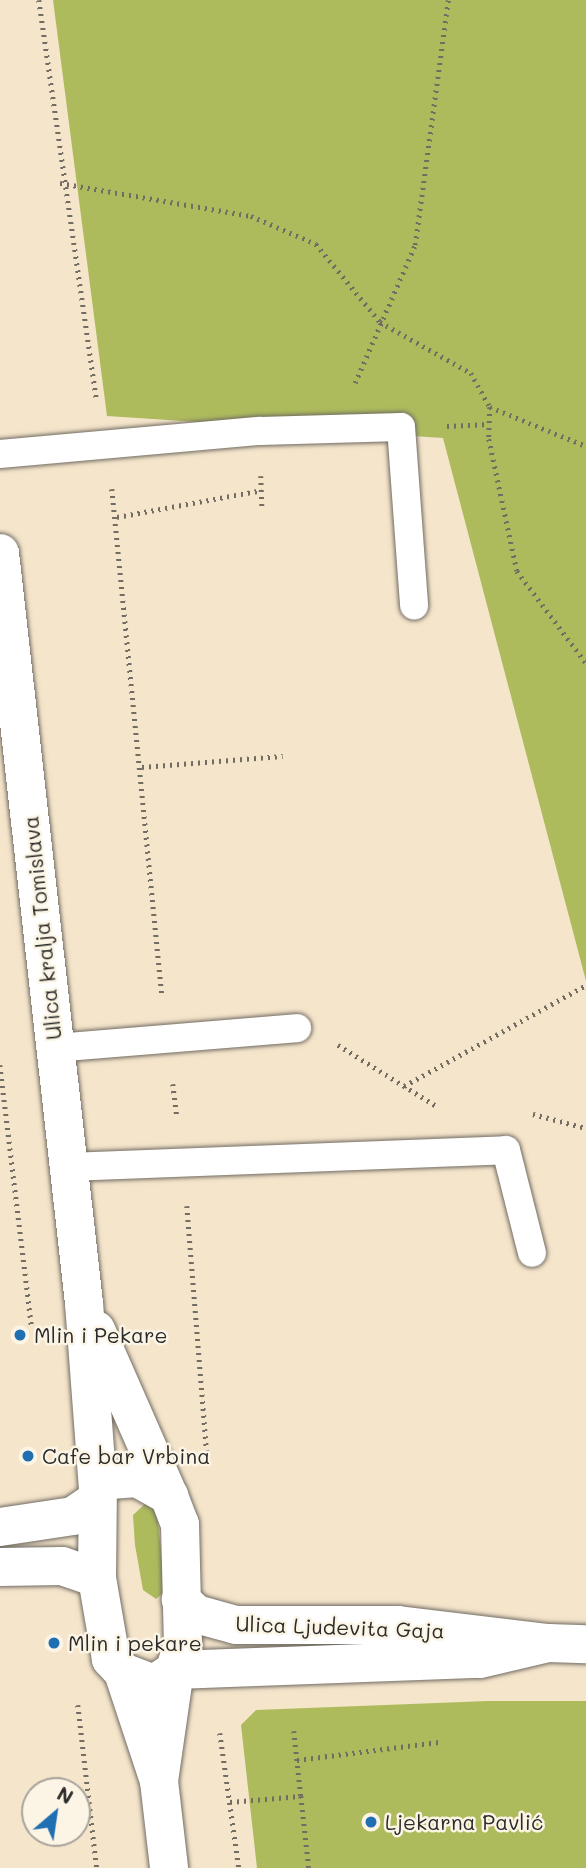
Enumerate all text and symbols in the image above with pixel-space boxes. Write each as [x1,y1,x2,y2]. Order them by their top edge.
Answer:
street label: Ulica kralja Tomislava [18,815,66,1041]
place label: Mlin i Pekare [34,1322,168,1348]
marker: Mlin i Pekare [12,1327,28,1343]
place label: Cafe bar Vrbina [42,1443,210,1469]
marker: Cafe bar Vrbina [20,1448,36,1464]
street label: Ulica Ljudevita Gaja [235,1611,445,1643]
place label: Mlin i pekare [68,1630,202,1656]
marker: Mlin i pekare [46,1635,62,1651]
north arrow [21,1777,91,1847]
text: N [53,1781,78,1809]
place label: Ljekarna Pavlić [385,1809,543,1835]
marker: Ljekarna Pavlić [363,1814,379,1830]

